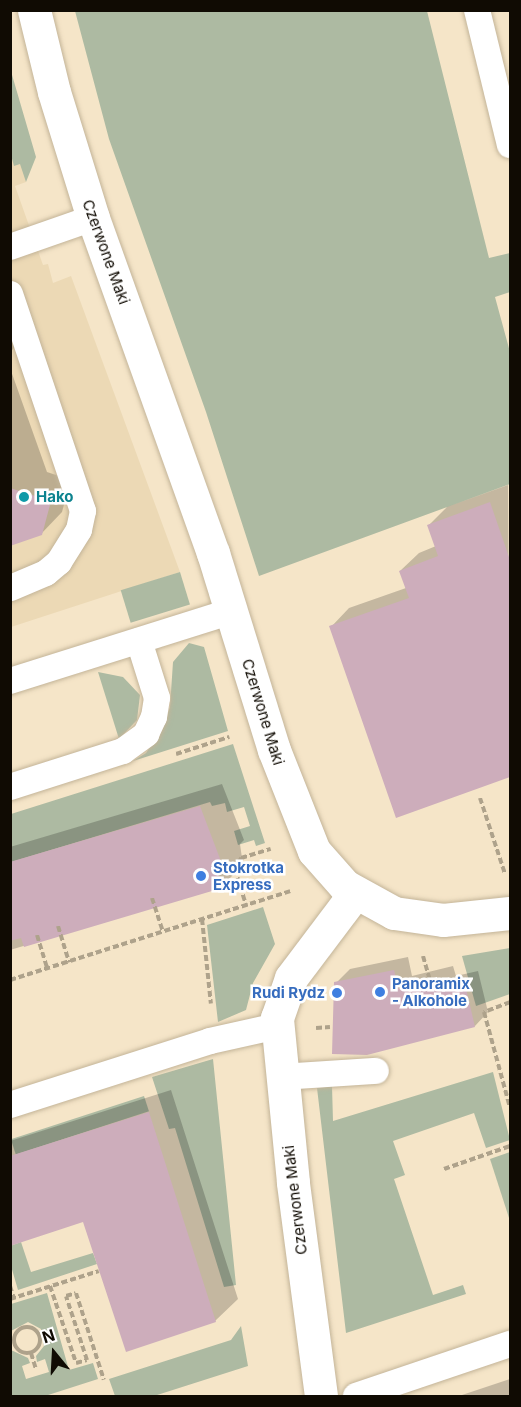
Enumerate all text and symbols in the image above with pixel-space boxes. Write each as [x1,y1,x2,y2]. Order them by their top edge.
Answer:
street label: Czerwone Maki [79,197,133,307]
place label: Hako [36,488,73,506]
marker: Hako [17,490,31,504]
street label: Czerwone Maki [238,657,288,767]
place label: Stokrotka Express [213,858,284,893]
marker: Stokrotka Express [194,869,208,883]
place label: Panoramix - Alkohole [392,974,470,1009]
place label: Rudi Rydz [252,984,325,1002]
marker: Panoramix - Alkohole [373,985,387,999]
marker: Rudi Rydz [330,986,344,1000]
street label: Czerwone Maki [279,1144,311,1256]
north arrow [24,1323,84,1383]
text: N [40,1324,57,1347]

